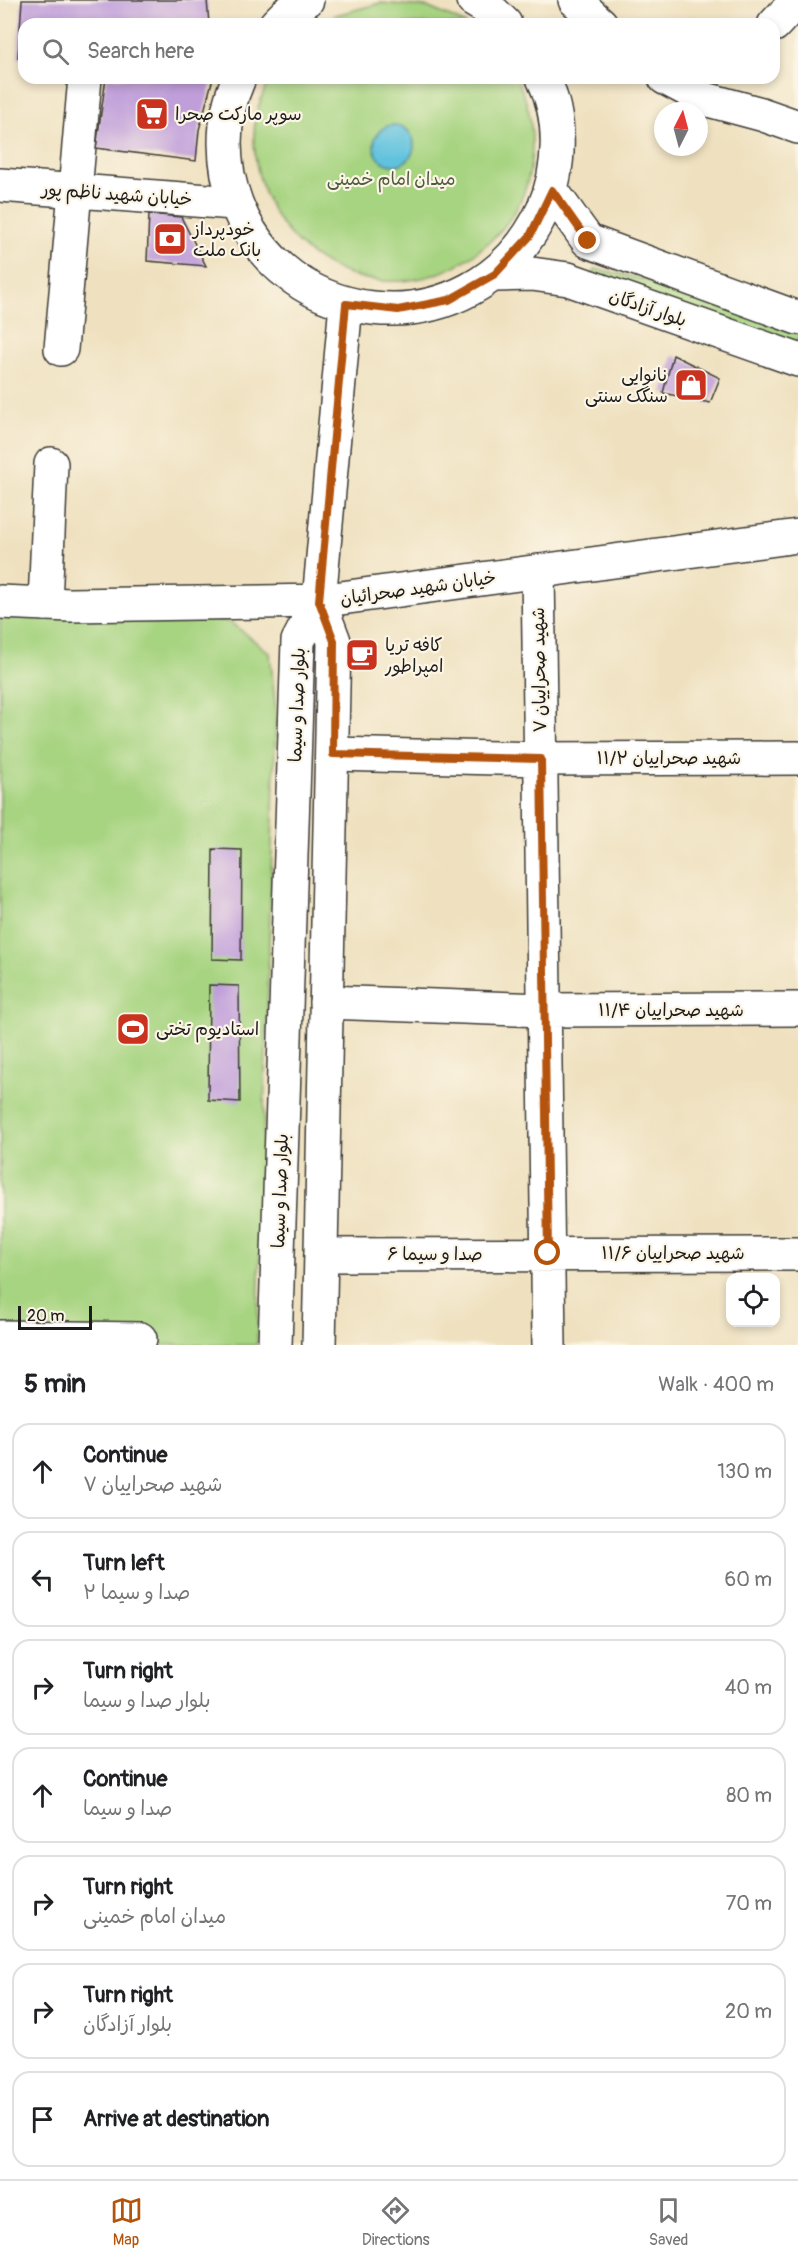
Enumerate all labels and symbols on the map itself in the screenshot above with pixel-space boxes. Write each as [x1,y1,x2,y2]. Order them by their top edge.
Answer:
supermarket icon: سوپر مارکت صحرا [134,96,170,132]
north arrow [654,102,708,156]
place label: سوپر مارکت صحرا [175,103,302,126]
park label: میدان امام خمینی [327,168,455,193]
street label: خیابان شهید ناظم پور [39,178,193,213]
place label: خودپرداز بانک ملت [191,218,261,262]
bank icon: خودپرداز بانک ملت [152,221,188,257]
route end [574,227,600,253]
street label: بلوار آزادگان [606,285,690,332]
place label: نانوایی سنگک سنتی [585,364,668,408]
shop icon: نانوایی سنگک سنتی [673,367,709,403]
street label: خیابان شهید صحرائیان [339,566,498,611]
street label: شهید صحراییان ۷ [527,607,552,733]
place label: کافه تریا امپراطور [384,634,443,678]
cafe icon: کافه تریا امپراطور [344,637,380,673]
street label: بلوار صدا و سیما [284,647,311,763]
street label: شهید صحراییان ۱۱/۲ [597,747,741,770]
street label: شهید صحراییان ۱۱/۴ [598,999,744,1022]
sports icon: استادیوم تختی [115,1011,151,1047]
place label: استادیوم تختی [156,1018,259,1043]
street label: بلوار صدا و سیما [267,1133,294,1249]
route start [534,1239,560,1265]
street label: شهید صحراییان ۱۱/۶ [601,1242,745,1265]
street label: صدا و سیما ۶ [387,1243,483,1266]
scale bar [18,1303,92,1330]

